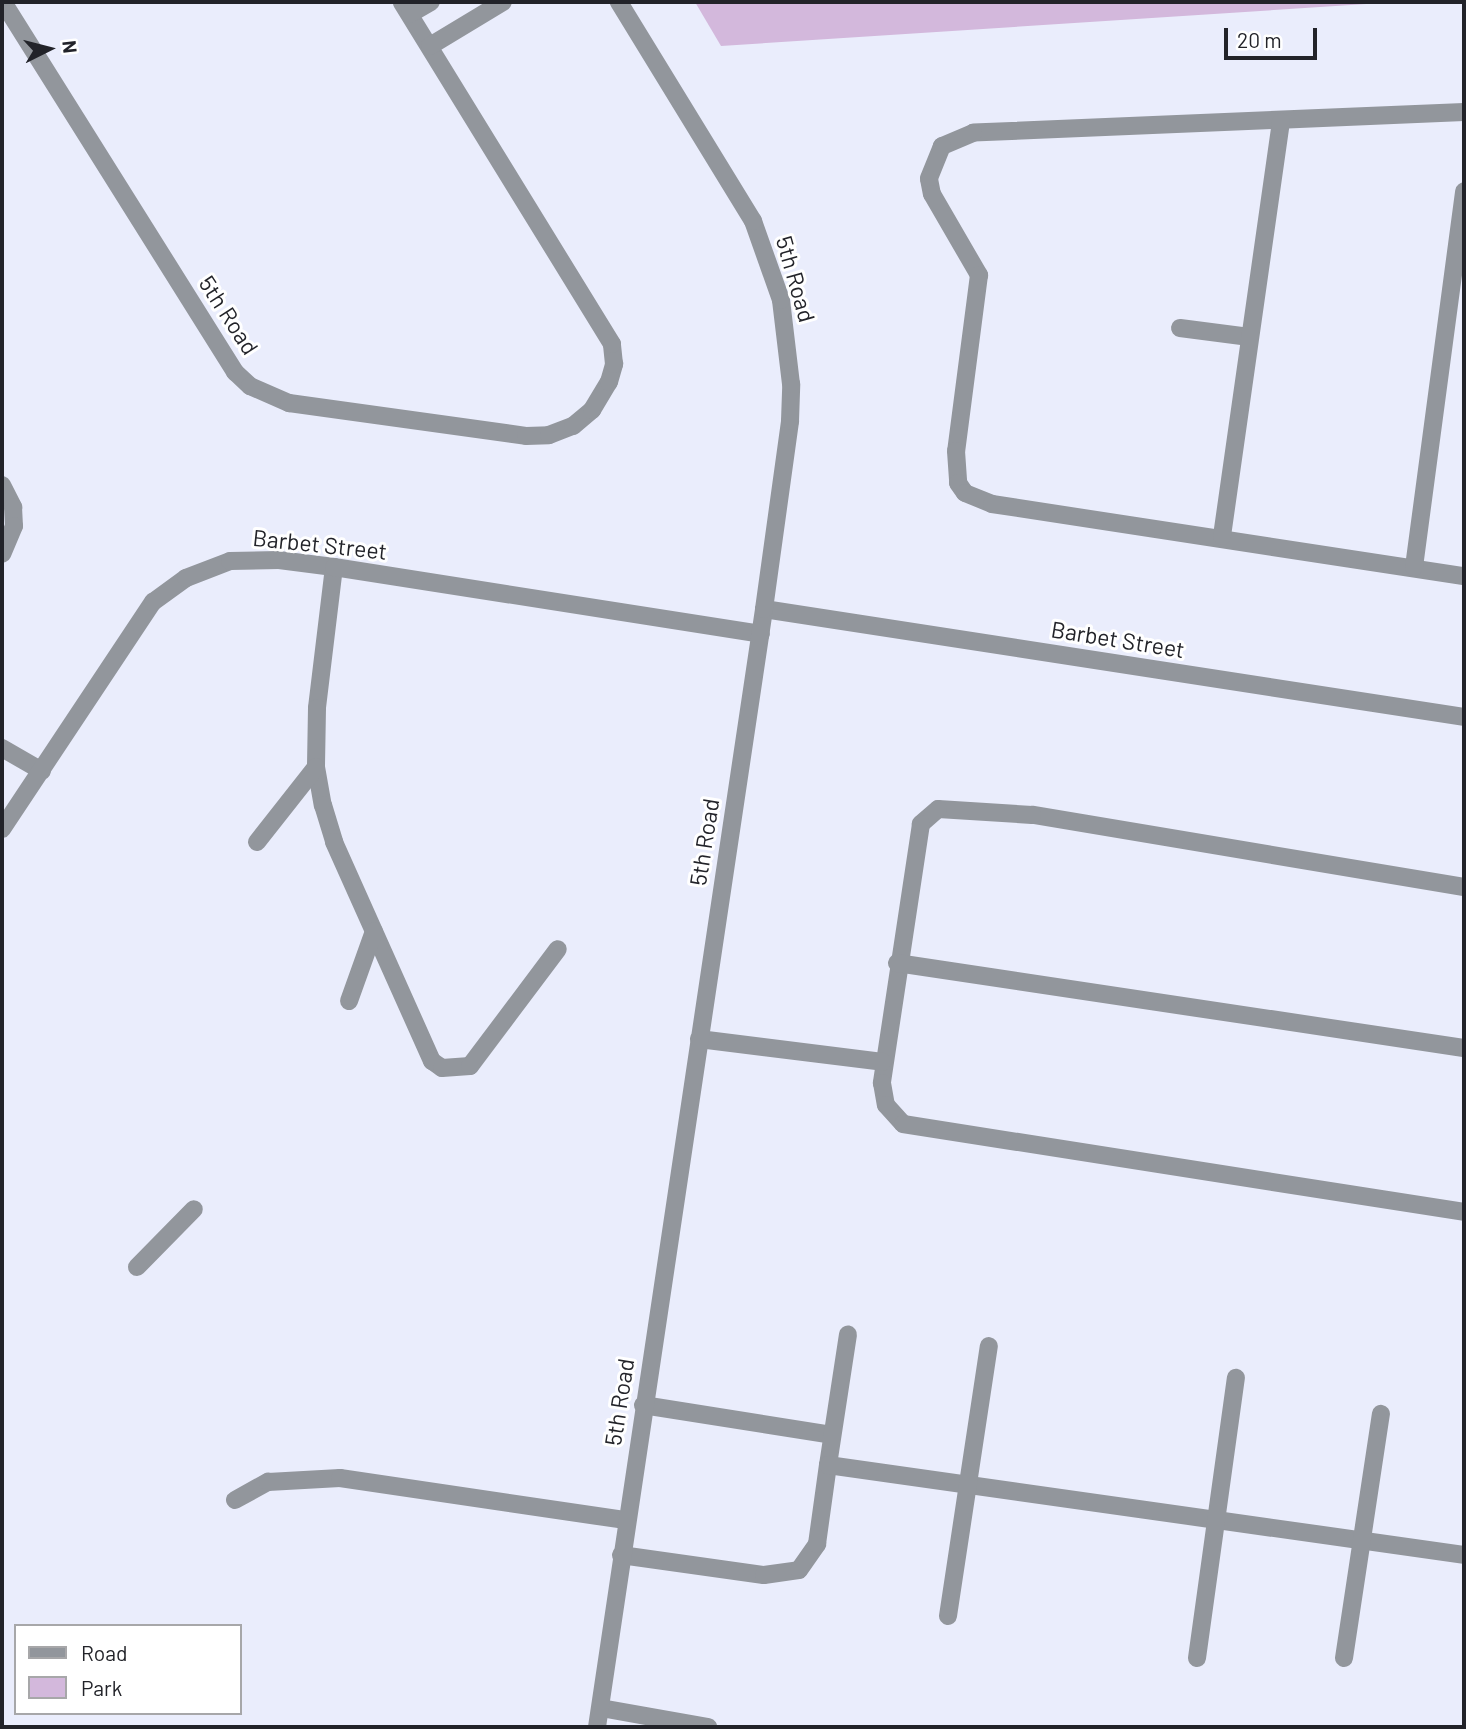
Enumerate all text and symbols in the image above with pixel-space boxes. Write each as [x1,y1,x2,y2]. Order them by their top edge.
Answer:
north arrow [14,14,84,84]
scale bar [1228,14,1321,58]
text: 20 m [1237,27,1282,52]
text: N [58,39,82,54]
street label: 5th Road [771,233,821,325]
street label: 5th Road [193,271,265,359]
street label: Barbet Street [252,523,388,565]
street label: Barbet Street [1049,615,1187,663]
street label: 5th Road [683,796,725,888]
street label: 5th Road [598,1356,640,1448]
legend [14,1624,242,1715]
text: Road [81,1640,127,1665]
text: Park [81,1675,122,1700]

